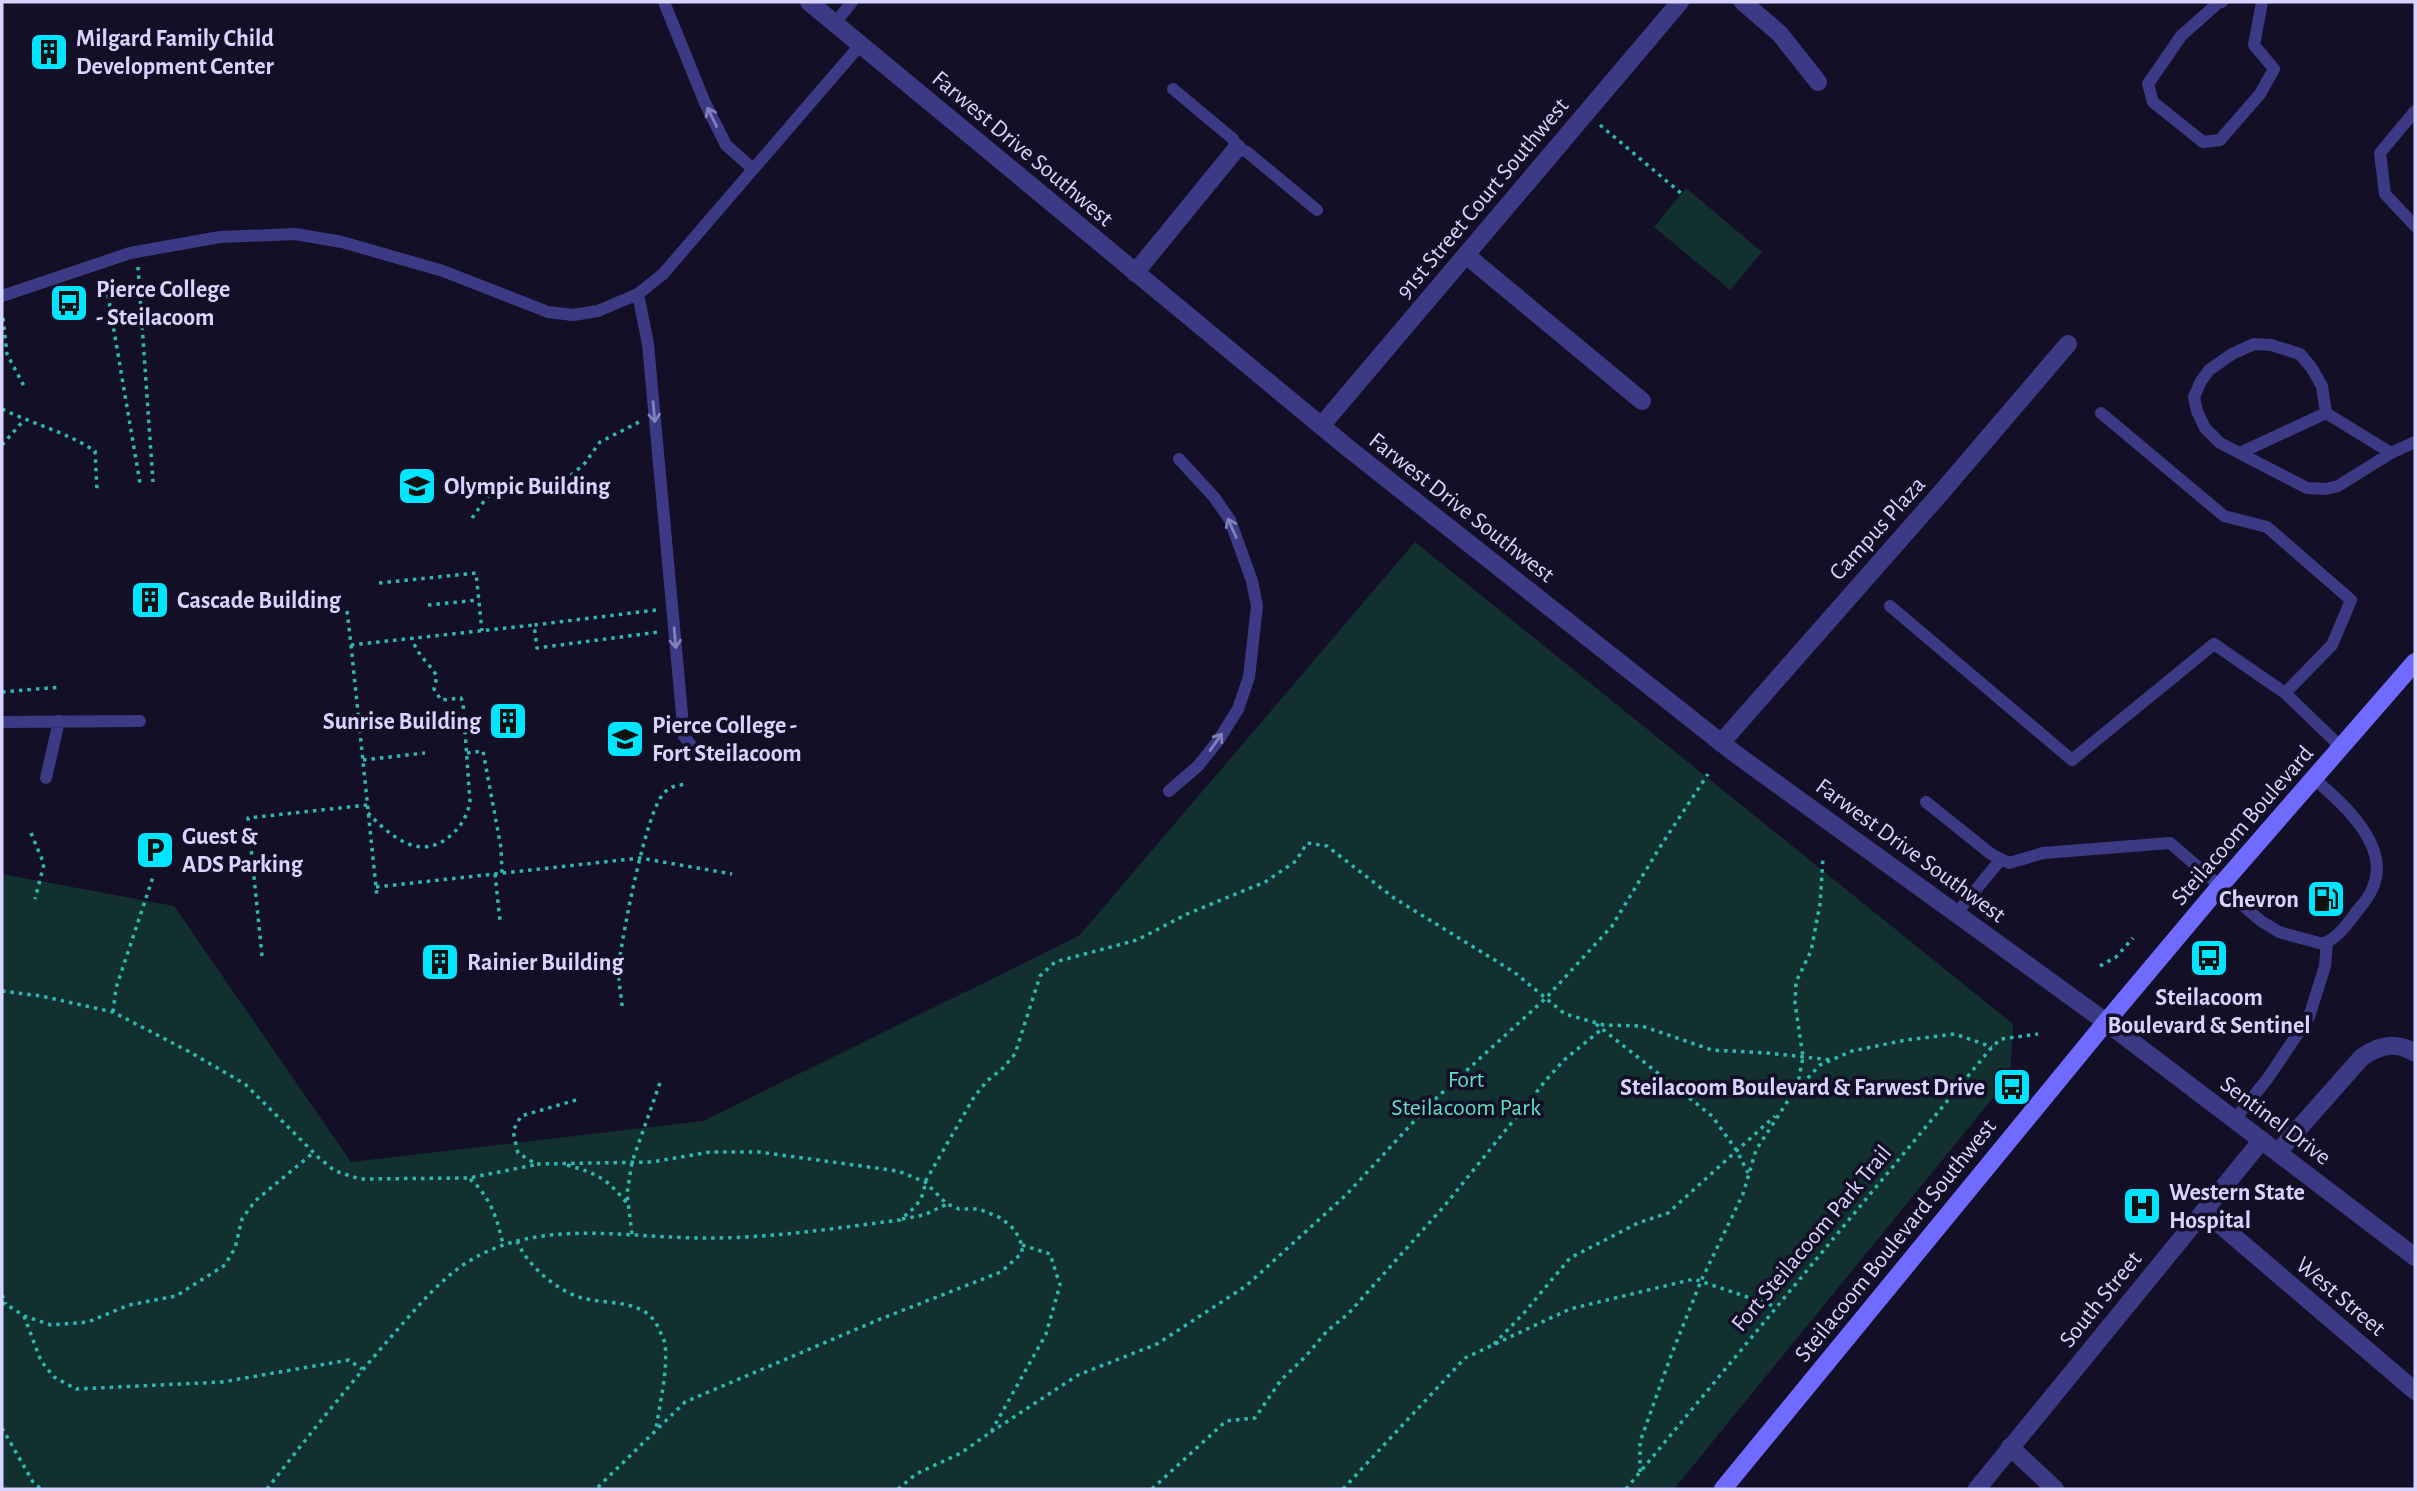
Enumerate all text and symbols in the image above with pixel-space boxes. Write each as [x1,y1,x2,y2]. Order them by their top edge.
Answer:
place label: Milgard Family Child Development Center [76,27,274,79]
building icon: Milgard Family Child Development Center [28,31,70,73]
street label: Farwest Drive Southwest [927,66,1118,231]
street label: 91st Street Court Southwest [1392,94,1574,304]
one-way arrow [704,107,718,128]
place label: Pierce College - Steilacoom [96,278,230,330]
bus stop icon: Pierce College - Steilacoom [48,282,90,324]
one-way arrow [648,400,661,422]
street label: Farwest Drive Southwest [1364,428,1559,588]
school or university icon: Olympic Building [396,465,438,507]
street label: Campus Plaza [1825,472,1930,585]
place label: Olympic Building [444,475,611,499]
one-way arrow [1225,518,1238,539]
building icon: Cascade Building [129,579,171,621]
place label: Cascade Building [177,589,342,613]
one-way arrow [669,626,682,649]
building icon: Sunrise Building [487,700,529,742]
place label: Sunrise Building [323,710,482,734]
place label: Pierce College - Fort Steilacoom [652,714,802,766]
school or university icon: Pierce College - Fort Steilacoom [604,718,646,760]
one-way arrow [1209,733,1223,752]
street label: Steilacoom Boulevard [2167,741,2318,910]
street label: Farwest Drive Southwest [1811,774,2010,928]
place label: Guest & ADS Parking [182,825,304,877]
parking icon: Guest & ADS Parking [134,829,176,871]
fuel station icon: Chevron [2305,878,2347,920]
place label: Chevron [2219,888,2299,912]
bus stop icon: Steilacoom Boulevard & Sentinel [2188,937,2230,979]
building icon: Rainier Building [419,941,461,983]
place label: Rainier Building [467,951,625,975]
place label: Steilacoom Boulevard & Sentinel [2107,986,2311,1038]
bus stop icon: Steilacoom Boulevard & Farwest Drive [1991,1066,2033,1108]
park label: Fort Steilacoom Park [1391,1068,1541,1120]
street label: Sentinel Drive [2216,1072,2335,1170]
place label: Steilacoom Boulevard & Farwest Drive [1620,1076,1985,1100]
street label: Steilacoom Boulevard Southwest [1791,1114,2001,1367]
street label: Fort Steilacoom Park Trail [1727,1141,1896,1336]
place label: Western State Hospital [2169,1181,2305,1233]
hospital icon: Western State Hospital [2121,1185,2163,1227]
street label: South Street [2055,1247,2147,1352]
street label: West Street [2291,1253,2390,1341]

